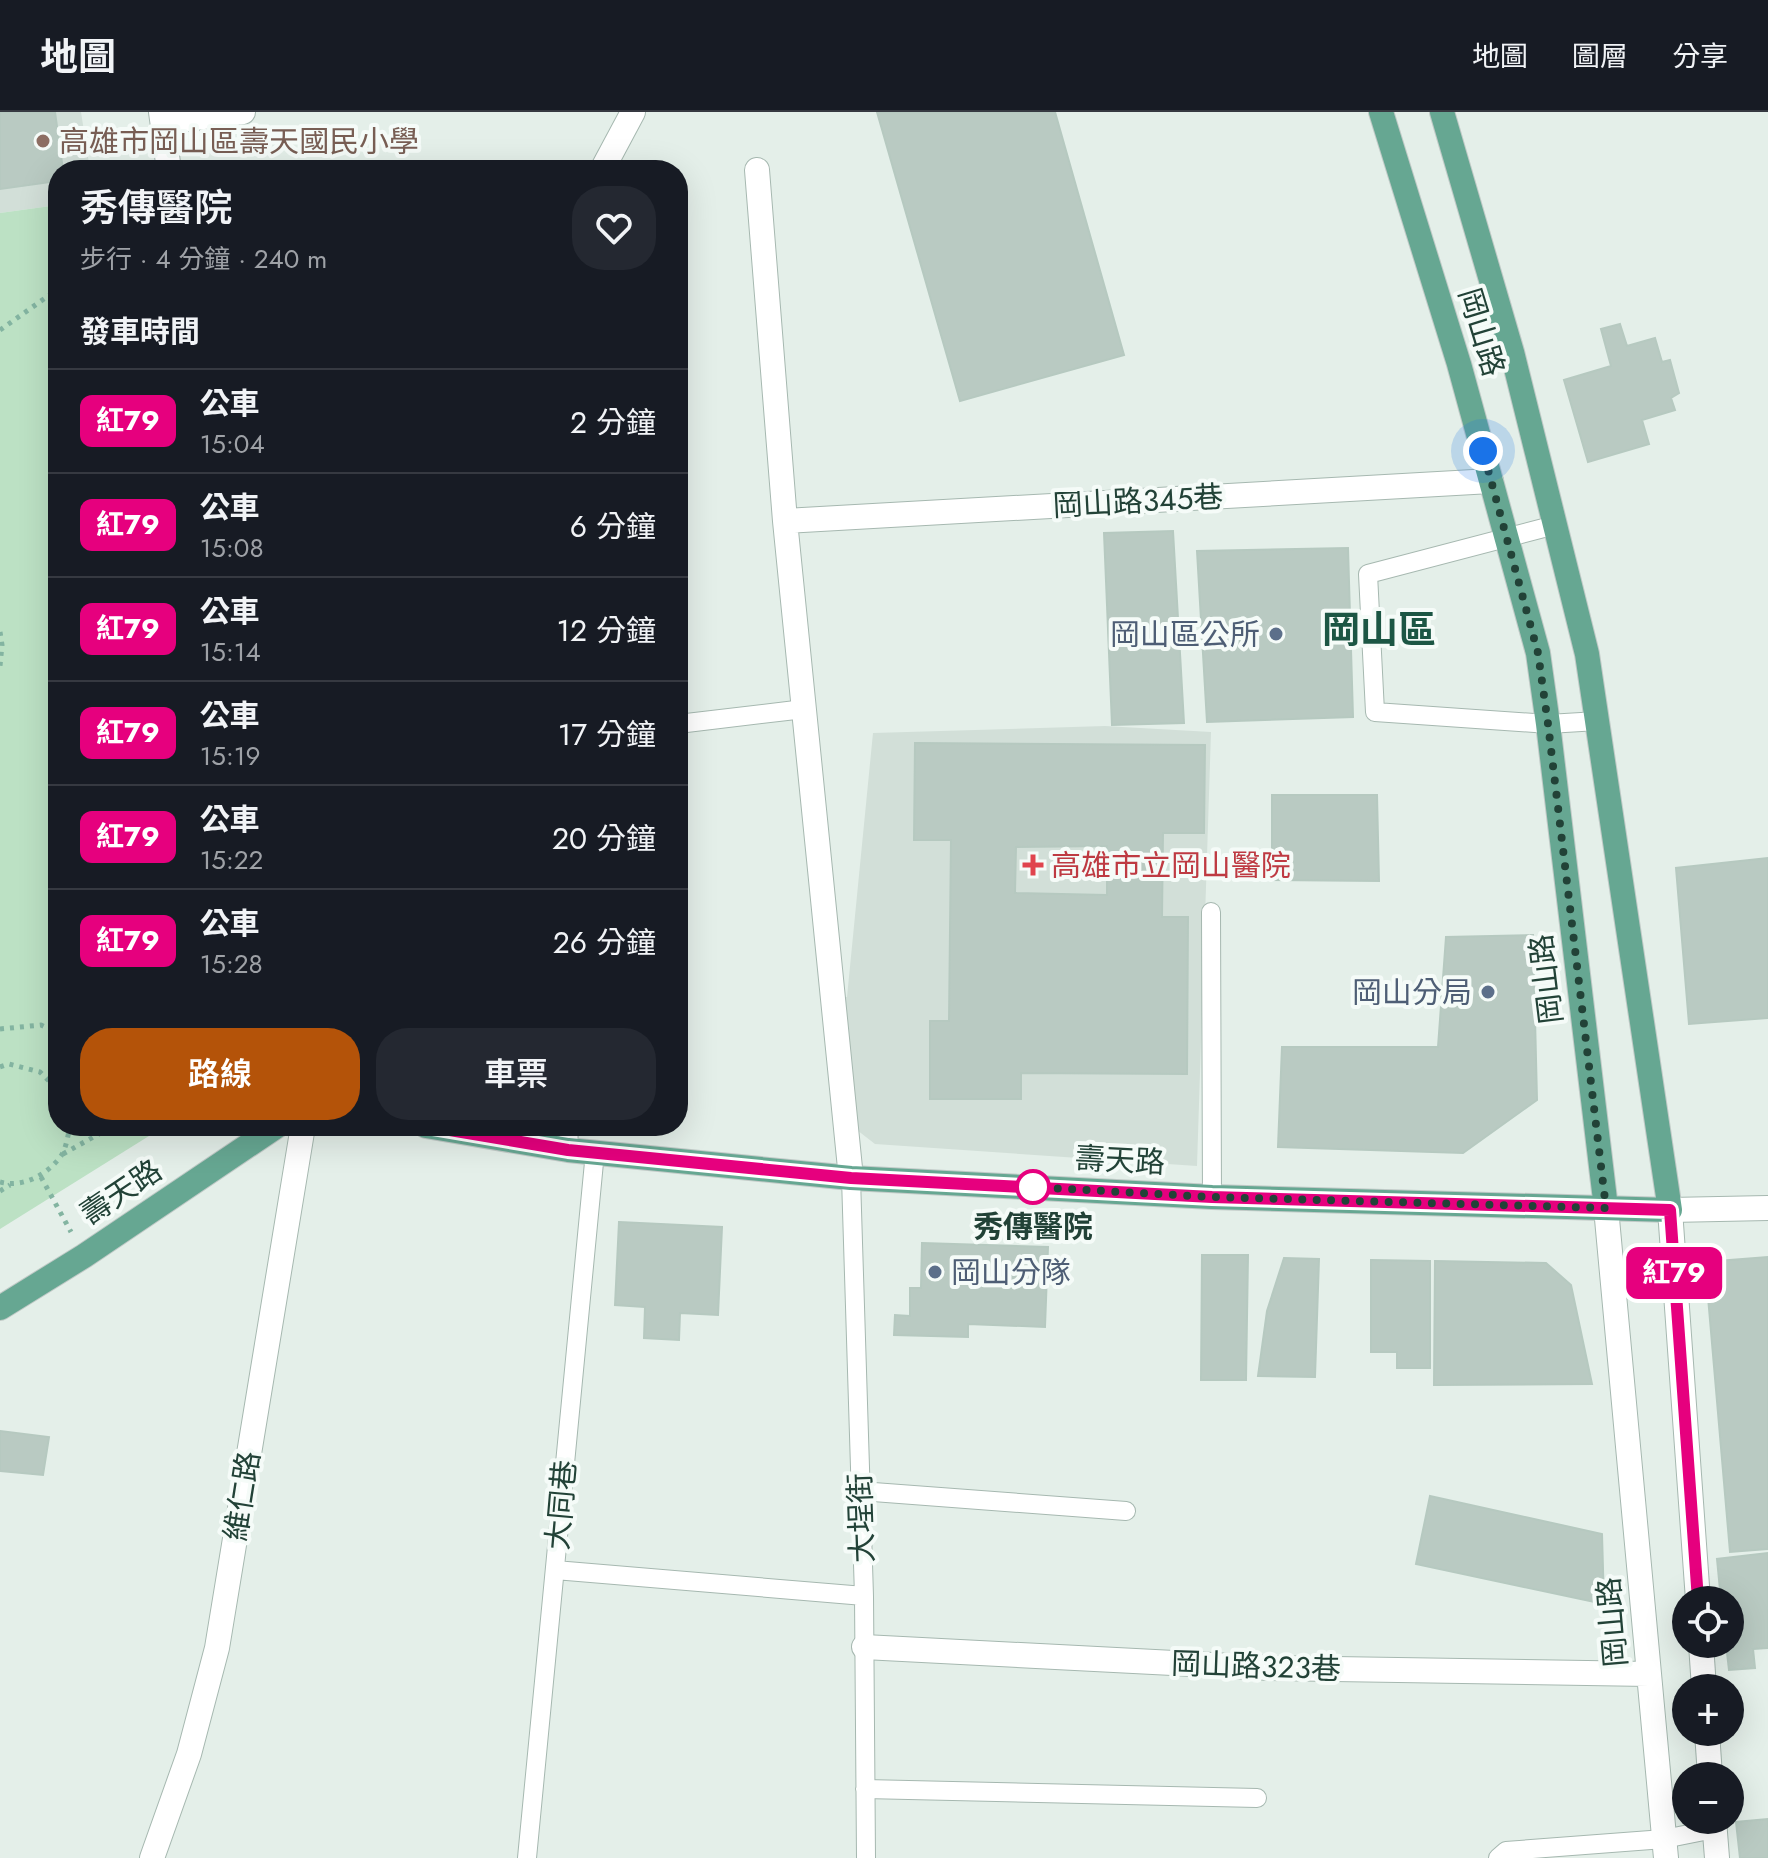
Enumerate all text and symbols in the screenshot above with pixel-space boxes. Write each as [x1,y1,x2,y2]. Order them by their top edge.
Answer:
text: 地圖 [40,29,116,84]
text: 地圖 [1472,36,1528,77]
text: 圖層 [1572,36,1628,77]
text: 分享 [1672,36,1728,77]
place label: 高雄市岡山區壽天國民小學 [59,120,419,163]
marker: 高雄市岡山區壽天國民小學 [34,132,52,150]
text: 秀傳醫院 [80,180,232,235]
button: heart [572,186,656,270]
text: 步行 · 4 分鐘 · 240 m [80,240,327,278]
street label: 岡山路 [1448,283,1516,381]
text: 發車時間 [80,310,200,353]
text: 公車 [200,382,260,425]
text: 紅79 [96,400,160,441]
text: 2 分鐘 [570,401,656,444]
text: 15:04 [200,425,265,463]
your location [1463,431,1503,471]
street label: 岡山路345巷 [1052,475,1224,527]
text: 公車 [200,486,260,529]
text: 紅79 [96,504,160,545]
text: 6 分鐘 [570,505,656,548]
text: 15:08 [200,529,264,567]
text: 公車 [200,590,260,633]
district label: 岡山區 [1322,602,1436,657]
text: 紅79 [96,608,160,649]
text: 12 分鐘 [556,609,656,652]
place label: 岡山區公所 [1110,613,1260,656]
marker: 岡山區公所 [1267,625,1285,643]
text: 15:14 [200,633,261,671]
text: 公車 [200,694,260,737]
text: 紅79 [96,712,160,753]
text: 17 分鐘 [558,713,656,756]
text: 15:19 [200,737,260,775]
text: 公車 [200,798,260,841]
text: 紅79 [96,816,160,857]
text: 20 分鐘 [552,817,656,860]
text: 15:22 [200,841,263,879]
place label: 高雄市立岡山醫院 [1051,844,1291,887]
marker: 高雄市立岡山醫院 [1022,854,1044,876]
text: 公車 [200,902,260,945]
text: 紅79 [96,920,160,961]
text: 26 分鐘 [553,921,656,964]
street label: 岡山路 [1519,932,1573,1026]
text: 15:28 [200,945,263,983]
place label: 岡山分局 [1352,971,1472,1014]
marker: 岡山分局 [1479,983,1497,1001]
button: 路線 [80,1028,360,1120]
button: 車票 [376,1028,656,1120]
street label: 壽天路 [1074,1136,1166,1184]
street label: 壽天路 [72,1149,170,1235]
marker: 秀傳醫院 [1016,1170,1050,1204]
place label: 秀傳醫院 [973,1205,1093,1248]
line badge: 紅79 [1628,1247,1720,1299]
place label: 岡山分隊 [951,1251,1071,1294]
text: 紅79 [1642,1252,1706,1293]
marker: 岡山分隊 [926,1263,944,1281]
street label: 維仁路 [214,1448,270,1544]
street label: 大同巷 [536,1458,586,1552]
street label: 大埕街 [838,1472,884,1564]
street label: 岡山路 [1587,1575,1637,1669]
map controls [1672,1586,1744,1834]
button: locate [1672,1586,1744,1658]
street label: 岡山路323巷 [1170,1642,1342,1690]
button: + [1672,1674,1744,1746]
button: − [1672,1762,1744,1834]

